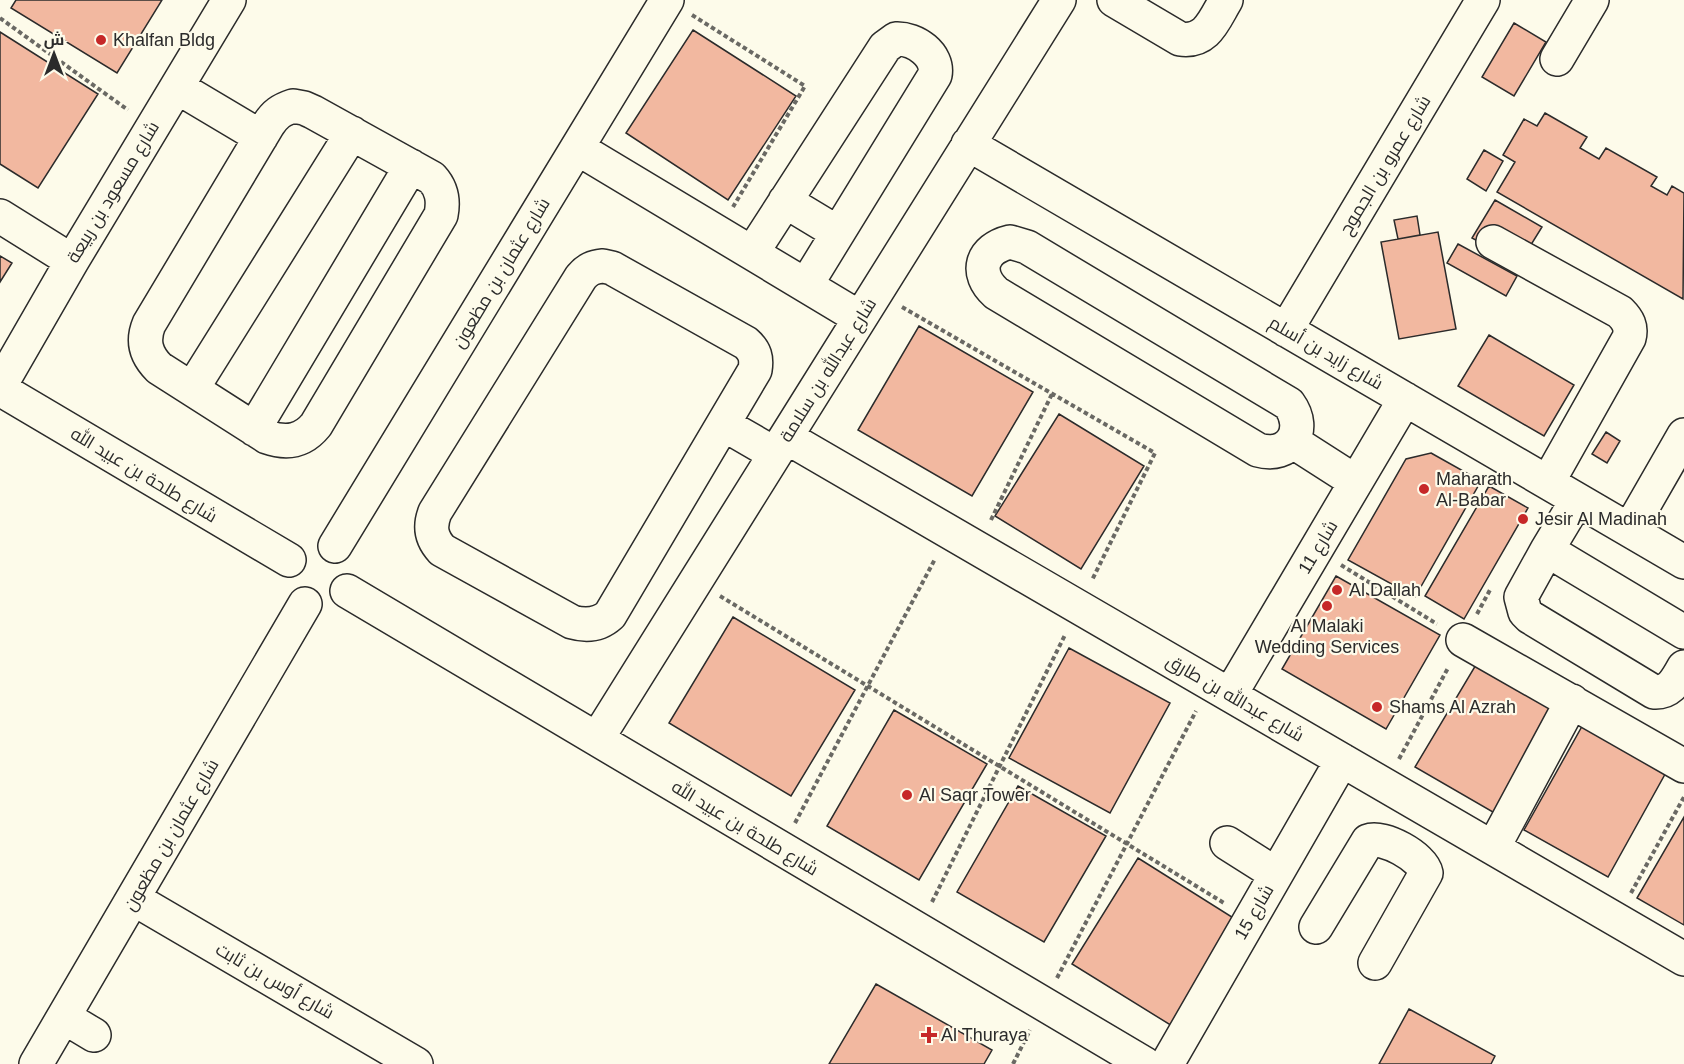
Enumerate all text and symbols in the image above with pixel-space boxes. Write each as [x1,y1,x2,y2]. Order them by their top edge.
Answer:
north arrow [24,24,84,84]
place label: Khalfan Bldg [113,30,215,50]
text: ش [44,31,64,49]
marker: Khalfan Bldg [94,33,108,47]
street label: شارع عمرو بن الجموح [1336,92,1436,239]
street label: شارع مسعود بن ربيعة [63,118,165,267]
street label: شارع عثمان بن مظعون [448,194,555,353]
street label: شارع عبدالله بن سلامة [774,293,882,447]
street label: شارع زايد بن أسلم [1264,311,1387,395]
street label: شارع طلحة بن عبيد الله [66,422,222,528]
place label: Maharath Al-Babar [1436,469,1512,510]
marker: Maharath Al-Babar [1417,482,1431,496]
place label: Jesir Al Madinah [1535,509,1667,529]
marker: Jesir Al Madinah [1516,512,1530,526]
street label: شارع 11 [1294,517,1343,578]
place label: Al Dallah [1349,580,1421,600]
marker: Al Dallah [1330,583,1344,597]
marker: Al Malaki Wedding Services [1320,599,1334,613]
place label: Al Malaki Wedding Services [1255,616,1399,657]
street label: شارع عبدالله بن طارق [1162,649,1308,747]
place label: Shams Al Azrah [1389,697,1516,717]
marker: Shams Al Azrah [1370,700,1384,714]
street label: شارع عثمان بن مظعون [119,756,224,915]
street label: شارع طلحة بن عبيد الله [667,775,823,881]
place label: Al Saqr Tower [919,785,1031,805]
marker: Al Saqr Tower [900,788,914,802]
street label: شارع 15 [1230,881,1279,944]
street label: شارع أوس بن ثابت [211,938,338,1025]
place label: Al Thuraya [941,1025,1029,1045]
marker: Al Thuraya [922,1028,936,1042]

